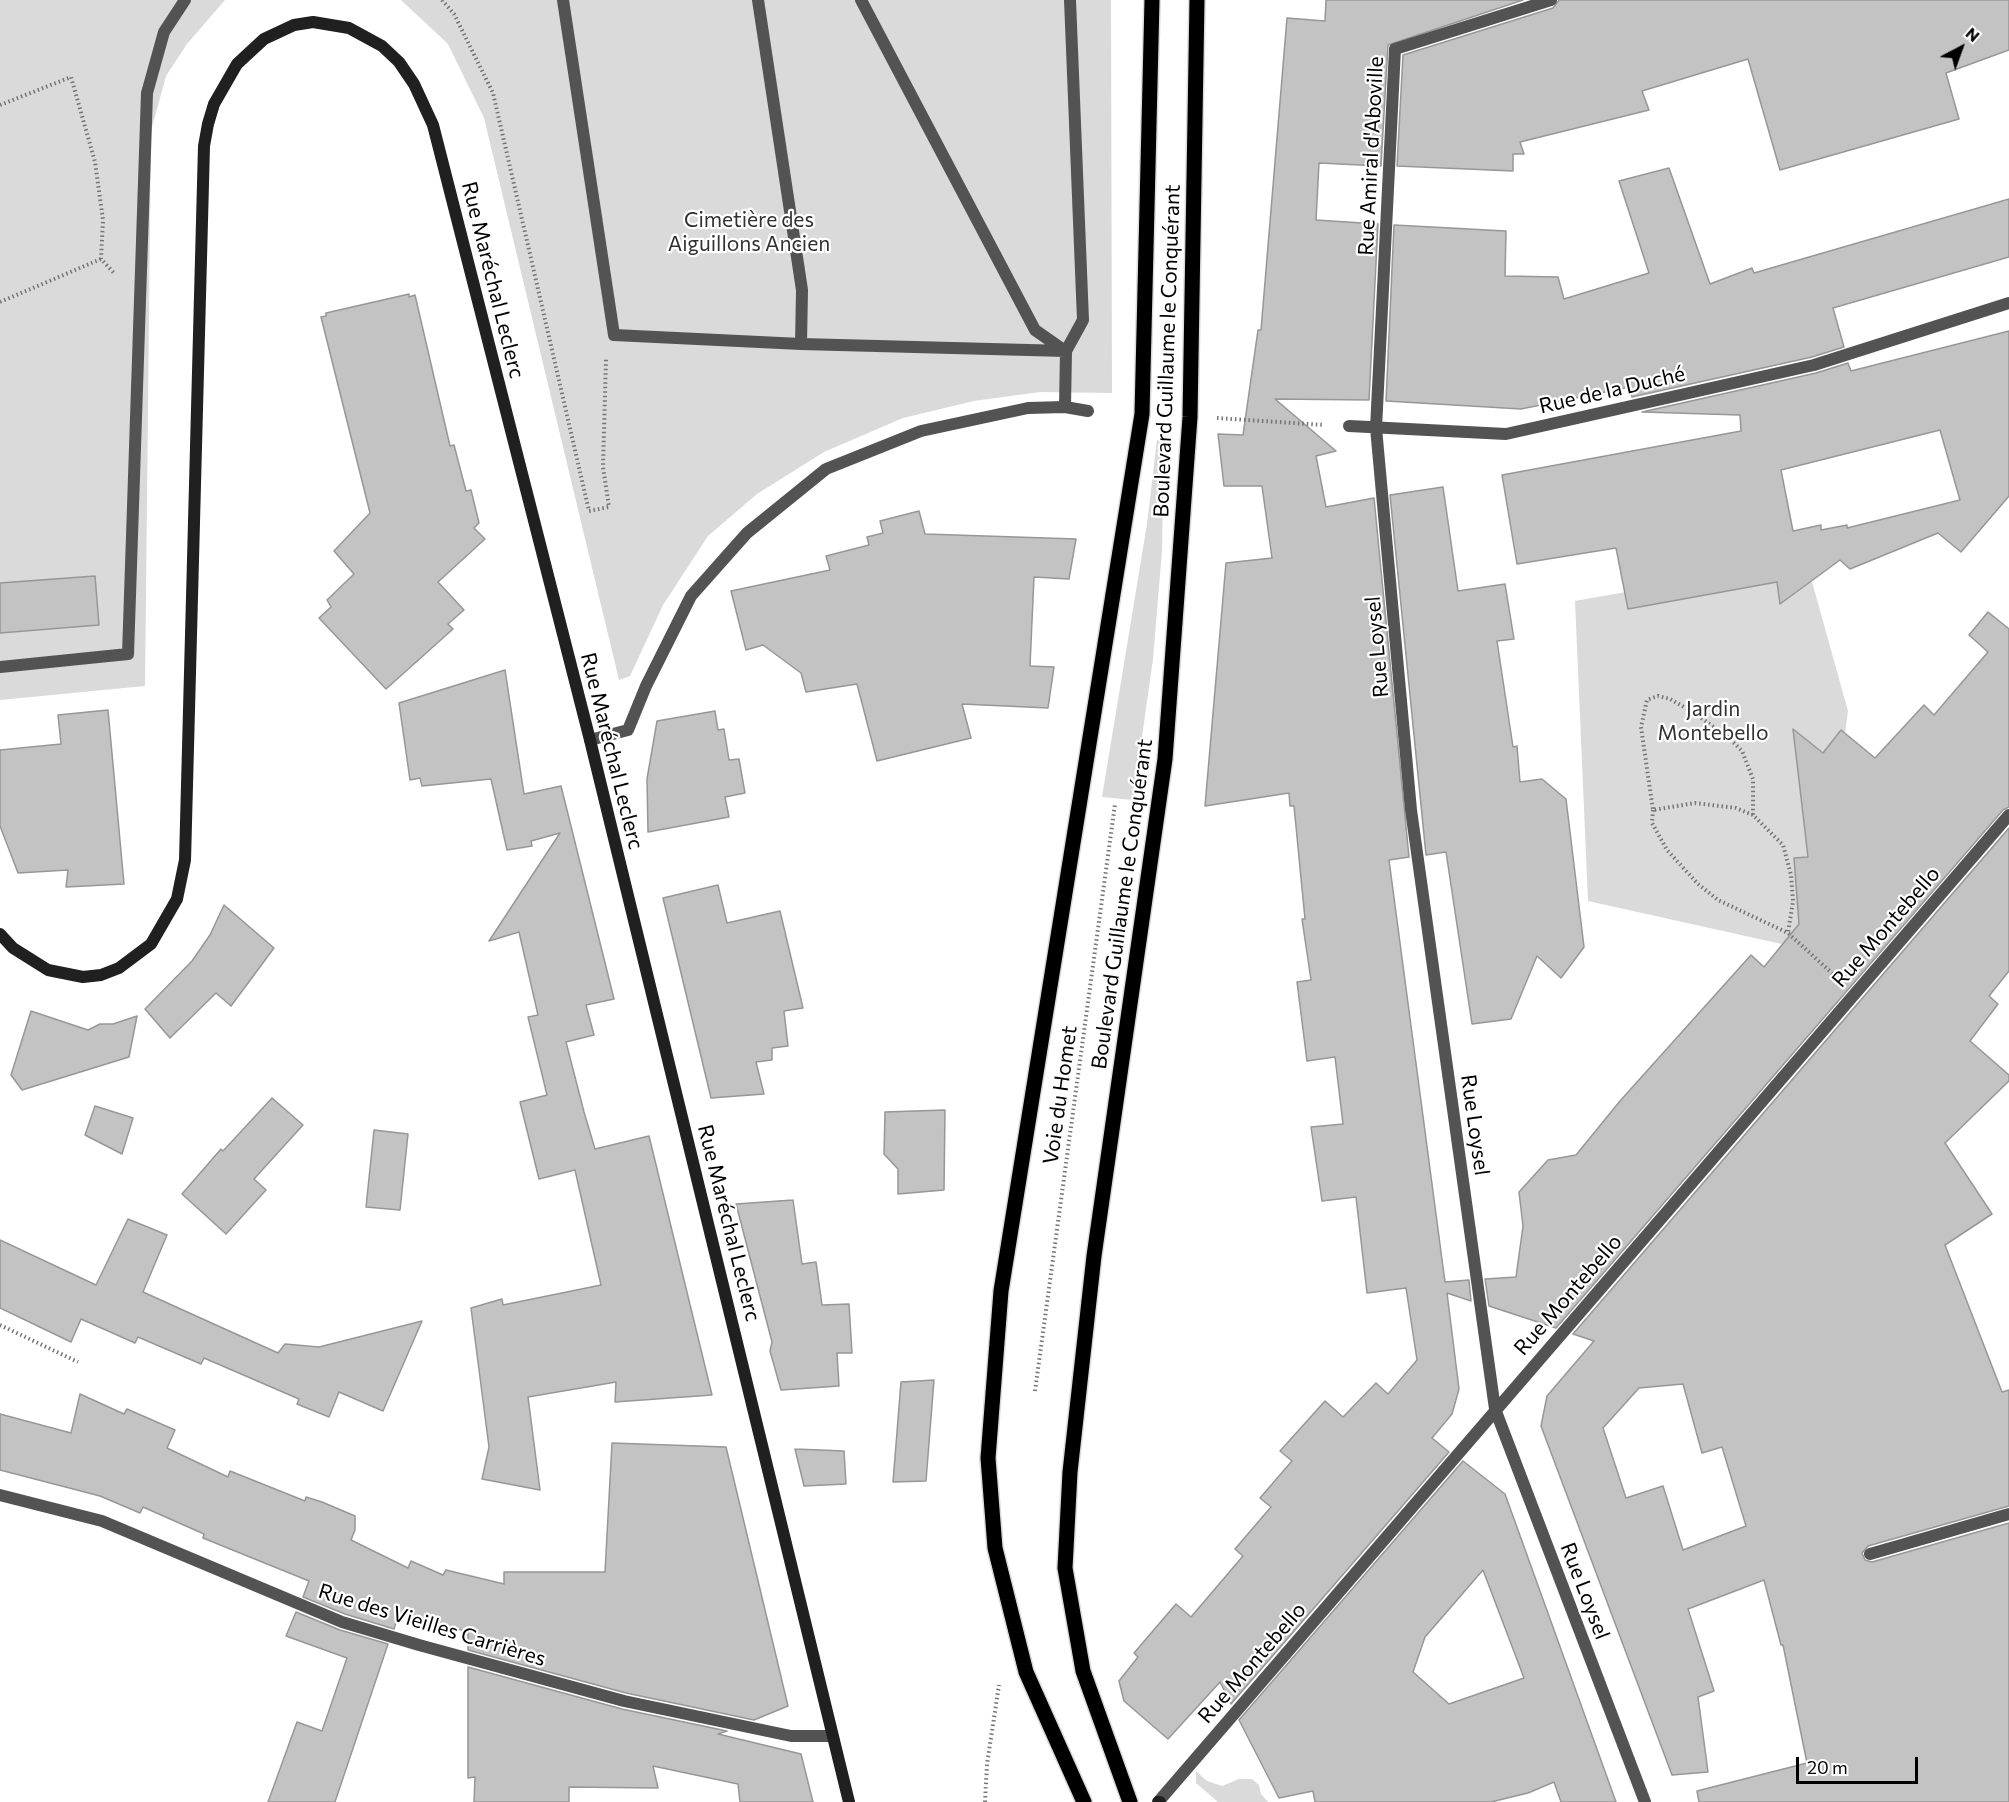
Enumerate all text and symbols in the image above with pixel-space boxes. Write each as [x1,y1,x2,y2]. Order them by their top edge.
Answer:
north arrow [1931,18,1991,78]
text: N [1962,23,1984,45]
street label: Rue Amiral d'Aboville [1353,56,1389,256]
street label: Rue Maréchal Leclerc [456,179,530,381]
street label: Boulevard Guillaume le Conquérant [1149,184,1185,518]
park label: Cimetière des Aiguillons Ancien [668,207,830,257]
street label: Rue de la Duché [1537,361,1687,419]
street label: Rue Loysel [1360,595,1394,699]
street label: Rue Maréchal Leclerc [575,650,649,852]
park label: Jardin Montebello [1658,696,1768,746]
street label: Boulevard Guillaume le Conquérant [1086,737,1158,1071]
street label: Rue Montebello [1827,862,1945,992]
street label: Voie du Homet [1038,1024,1082,1166]
street label: Rue Loysel [1455,1073,1495,1177]
street label: Rue Maréchal Leclerc [692,1122,766,1324]
street label: Rue Montebello [1509,1230,1627,1360]
street label: Rue Loysel [1555,1539,1615,1643]
street label: Rue des Vieilles Carrières [315,1578,549,1672]
street label: Rue Montebello [1193,1598,1311,1728]
scale bar [1799,1745,1920,1783]
text: 20 m [1807,1756,1848,1778]

